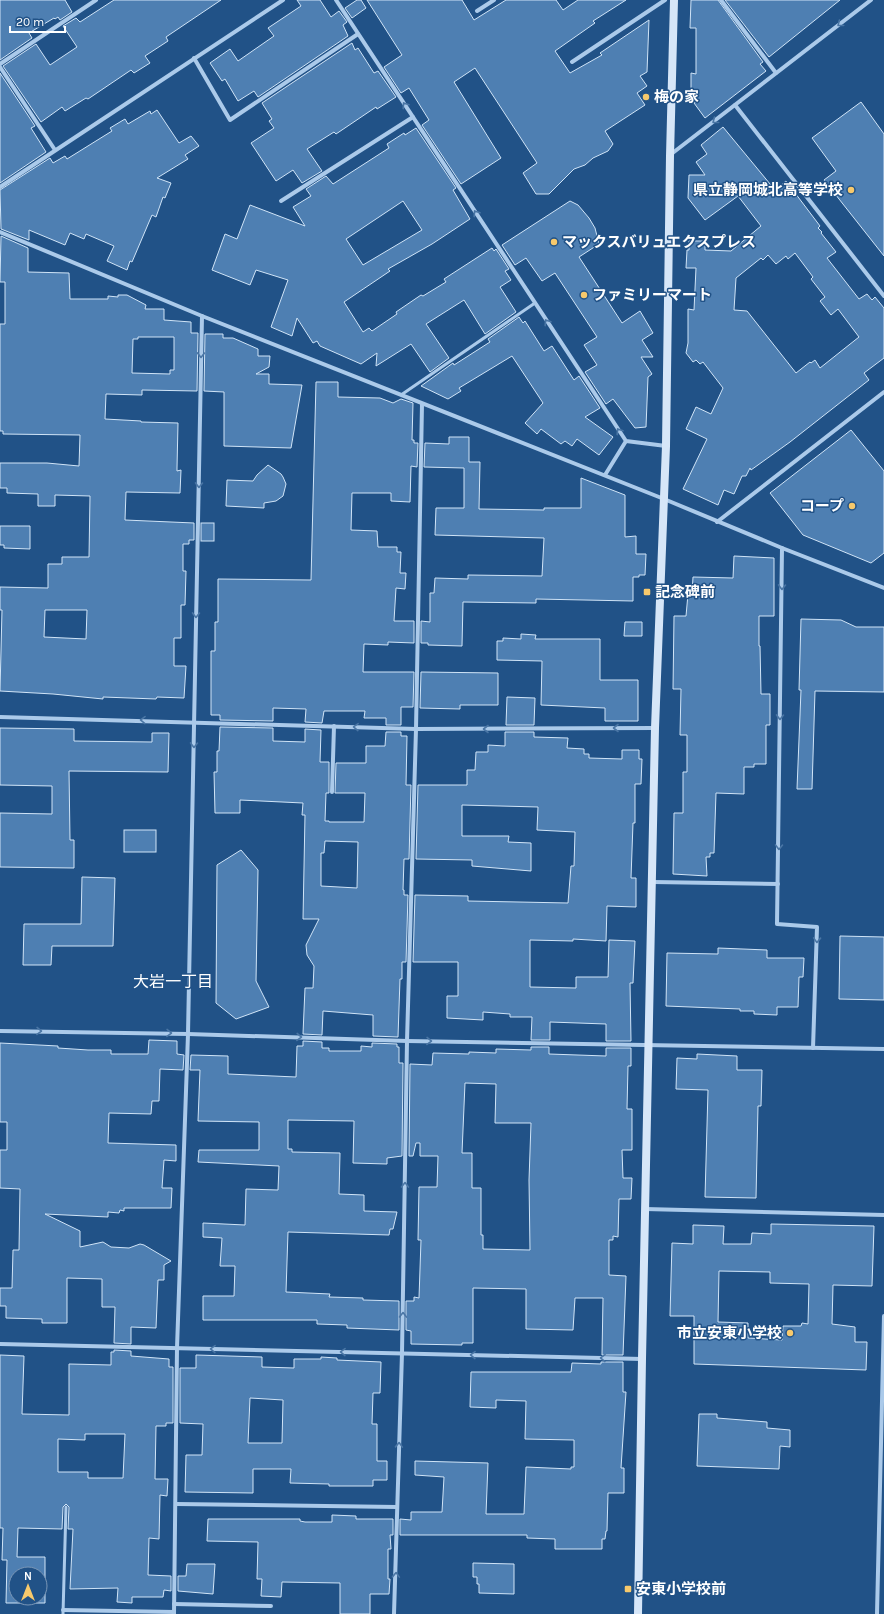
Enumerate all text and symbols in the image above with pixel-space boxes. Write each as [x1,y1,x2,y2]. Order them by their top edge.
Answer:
scale bar [10,8,65,34]
text: 20 m [16,15,44,29]
one-way arrow [837,19,844,26]
place label: 梅の家 [654,88,699,106]
marker: 梅の家 [641,92,651,102]
one-way arrow [403,102,410,109]
one-way arrow [712,116,719,123]
place label: 県立静岡城北高等学校 [693,181,843,199]
marker: 県立静岡城北高等学校 [846,185,856,195]
one-way arrow [473,210,481,217]
place label: マックスバリュエクスプレス [562,233,756,251]
marker: マックスバリュエクスプレス [549,237,559,247]
place label: ファミリーマート [592,286,712,304]
marker: ファミリーマート [579,290,589,300]
one-way arrow [545,319,552,326]
one-way arrow [197,352,205,358]
one-way arrow [616,428,624,435]
one-way arrow [194,482,203,488]
place label: コープ [800,497,844,515]
marker: コープ [847,501,857,511]
place label: 記念碑前 [655,583,715,601]
one-way arrow [778,584,786,590]
marker: 記念碑前 [642,587,652,597]
one-way arrow [192,612,200,618]
one-way arrow [776,714,784,720]
one-way arrow [140,716,146,724]
one-way arrow [353,723,359,731]
one-way arrow [613,724,619,732]
one-way arrow [483,725,489,733]
one-way arrow [190,742,198,748]
one-way arrow [775,844,783,850]
one-way arrow [812,937,821,943]
district label: 大岩一丁目 [133,972,213,991]
one-way arrow [36,1027,42,1035]
one-way arrow [166,1029,172,1038]
one-way arrow [296,1033,302,1041]
one-way arrow [426,1037,432,1045]
one-way arrow [401,1182,409,1188]
one-way arrow [398,1312,407,1318]
place label: 市立安東小学校 [677,1324,782,1342]
marker: 市立安東小学校 [785,1328,795,1338]
one-way arrow [210,1344,216,1353]
one-way arrow [340,1348,346,1356]
one-way arrow [470,1351,476,1359]
one-way arrow [600,1354,606,1362]
one-way arrow [395,1442,403,1448]
north arrow [8,1566,48,1606]
text: N [24,1570,32,1583]
one-way arrow [391,1572,400,1578]
place label: 安東小学校前 [636,1580,726,1598]
marker: 安東小学校前 [623,1584,633,1594]

